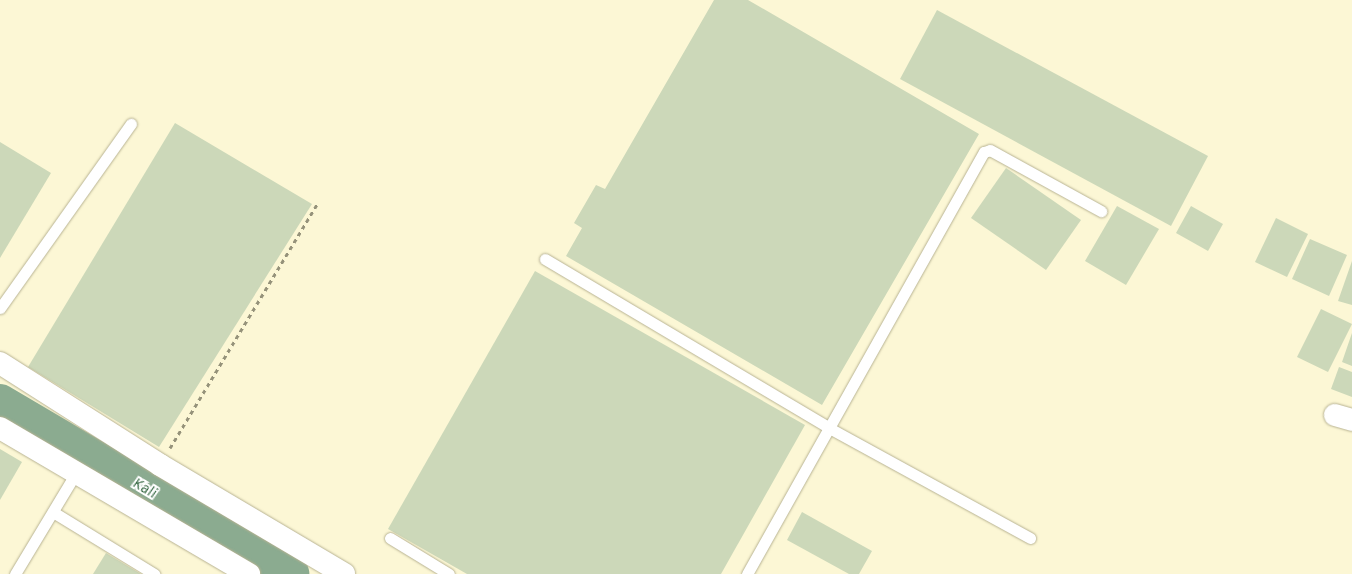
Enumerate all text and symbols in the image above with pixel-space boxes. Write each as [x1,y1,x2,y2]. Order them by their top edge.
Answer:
water label: Kali [129,473,161,503]

